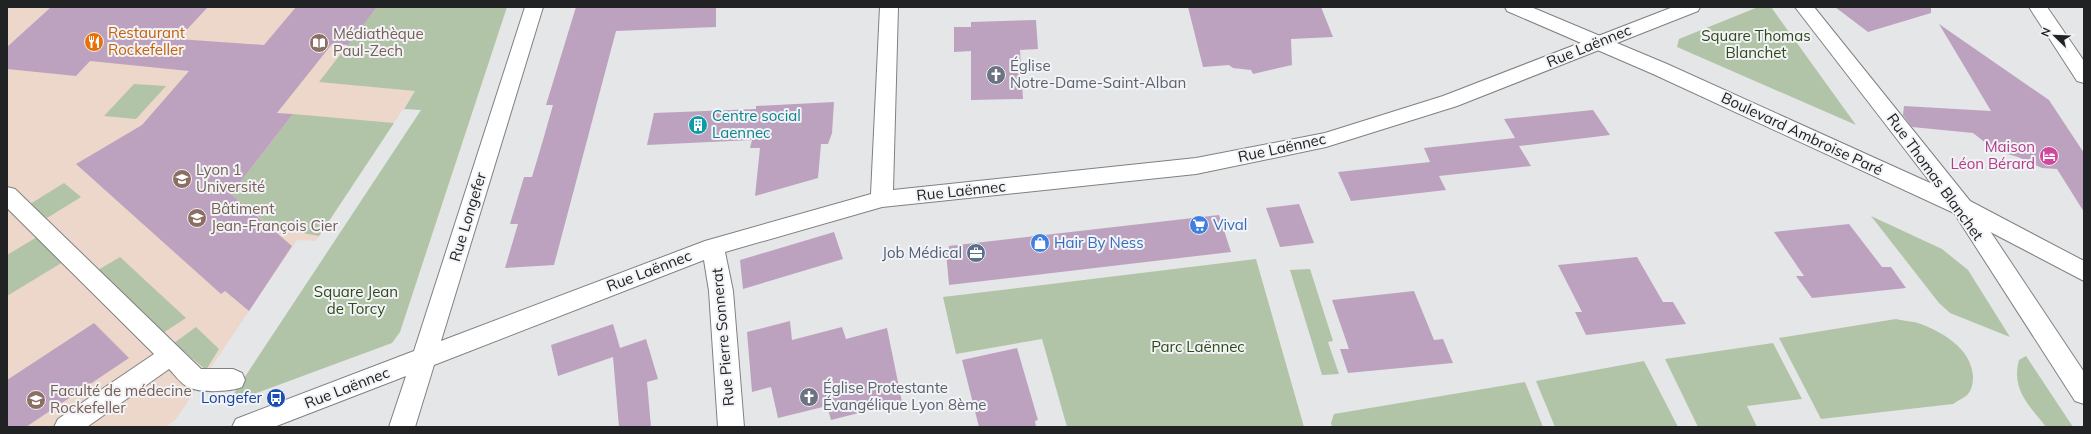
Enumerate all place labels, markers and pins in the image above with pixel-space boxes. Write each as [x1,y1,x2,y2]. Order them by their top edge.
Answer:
place label: Restaurant Rockefeller [108,23,185,59]
place label: Médiathèque Paul-Zech [333,24,424,60]
restaurant icon: Restaurant Rockefeller [83,31,105,53]
library icon: Médiathèque Paul-Zech [308,32,330,54]
place label: Église Notre-Dame-Saint-Alban [1010,56,1186,92]
church icon: Église Notre-Dame-Saint-Alban [985,64,1007,86]
place label: Centre social Laennec [712,106,801,142]
building icon: Centre social Laennec [687,114,709,136]
place label: Maison Léon Bérard [1950,137,2035,173]
hotel icon: Maison Léon Bérard [2038,145,2060,167]
place label: Lyon 1 Université [196,160,265,196]
school or university icon: Lyon 1 Université [171,168,193,190]
place label: Bâtiment Jean-François Cier [211,199,339,235]
school or university icon: Bâtiment Jean-François Cier [186,207,208,229]
supermarket icon: Vival [1188,214,1210,236]
place label: Vival [1213,215,1247,234]
shop icon: Hair By Ness [1029,232,1051,254]
place label: Hair By Ness [1054,233,1144,252]
office icon: Job Médical [965,242,987,264]
place label: Job Médical [882,243,962,262]
place label: Église Protestante Évangélique Lyon 8ème [823,378,987,414]
place label: Faculté de médecine Rockefeller [50,381,192,417]
church icon: Église Protestante Évangélique Lyon 8ème [798,386,820,408]
bus stop icon: Longefer [265,387,287,409]
place label: Longefer [201,388,263,407]
school or university icon: Faculté de médecine Rockefeller [25,389,47,411]

